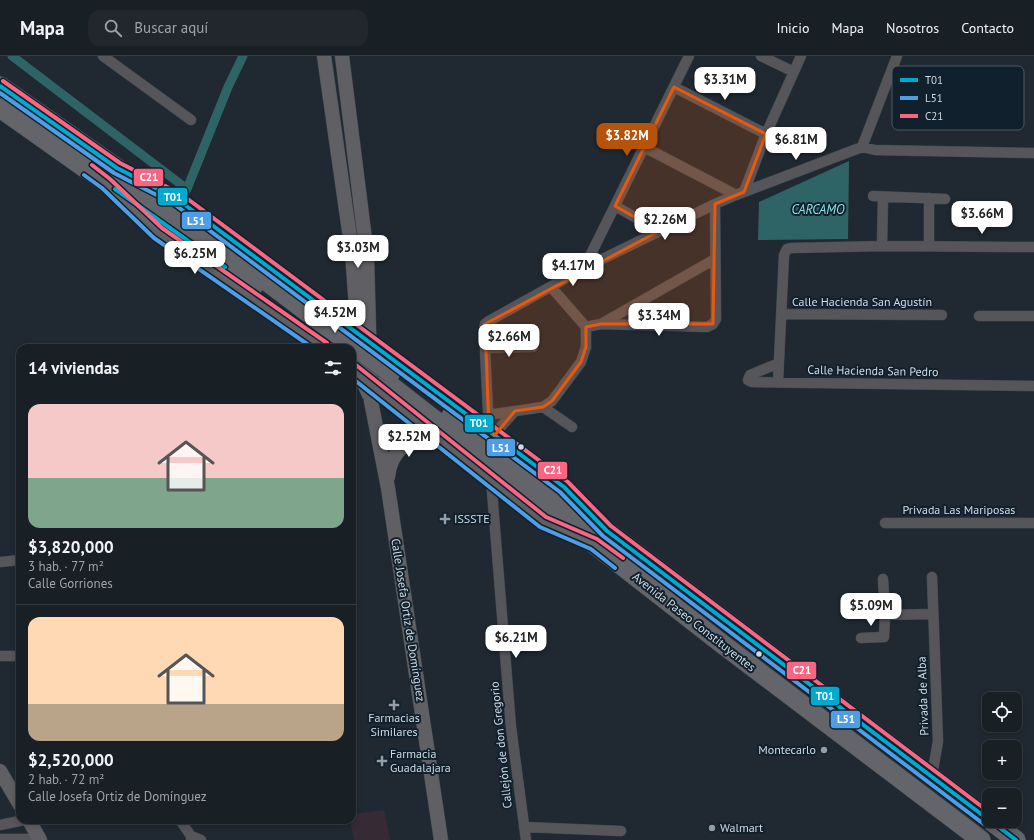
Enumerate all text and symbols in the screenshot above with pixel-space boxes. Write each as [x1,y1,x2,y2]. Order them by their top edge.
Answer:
search box [88,10,368,46]
text: Mapa [20,16,64,40]
icon: search [102,17,124,39]
text: Buscar aquí [134,18,208,37]
text: Inicio [776,19,809,37]
text: Mapa [831,19,864,37]
text: Nosotros [886,19,939,37]
text: Contacto [961,19,1014,37]
legend [892,66,1024,130]
pin: $3.31M [692,67,758,101]
text: $3.31M [703,71,747,88]
text: T01 [925,73,943,87]
text: L51 [925,91,943,105]
text: C21 [925,109,943,123]
pin: $3.82M [594,123,660,157]
text: $3.82M [605,127,649,144]
pin: $6.81M [763,127,829,161]
text: $6.81M [774,131,818,148]
line badge: C21 [133,168,164,187]
text: C21 [140,170,158,184]
line badge: T01 [157,187,188,206]
text: T01 [164,190,182,204]
water label: CARCAMO [791,201,845,218]
pin: $3.66M [949,201,1015,235]
text: $3.66M [960,205,1004,222]
pin: $2.26M [632,207,698,241]
line badge: L51 [181,211,212,230]
text: $2.26M [643,211,687,228]
text: L51 [187,214,205,228]
pin: $3.03M [325,235,391,269]
text: $3.03M [336,239,380,256]
pin: $6.25M [162,241,228,275]
text: $6.25M [173,245,217,262]
pin: $4.17M [540,253,606,287]
text: $4.17M [551,257,595,274]
street label: Calle Hacienda San Agustín [792,294,932,309]
pin: $4.52M [302,300,368,334]
pin: $3.34M [626,303,692,337]
text: $4.52M [313,304,357,321]
text: $3.34M [637,307,681,324]
pin: $2.66M [476,324,542,358]
text: $2.66M [487,328,531,345]
text: 14 viviendas [28,357,119,379]
icon: filters [322,357,344,379]
street label: Calle Hacienda San Pedro [807,362,939,379]
line badge: T01 [464,414,494,433]
text: T01 [470,416,488,430]
pin: $2.52M [376,424,442,458]
text: $2.52M [387,428,431,445]
icon: home [150,430,222,502]
line badge: L51 [486,438,516,457]
text: L51 [492,441,510,455]
unlabelled marker [516,442,526,452]
line badge: C21 [537,461,568,480]
text: C21 [544,463,562,477]
street label: Privada Las Mariposas [903,502,1015,517]
place label: ISSSTE [454,511,490,526]
marker: ISSSTE [439,513,451,525]
text: $3,820,000 [28,536,114,558]
street label: Calle Josefa Ortiz de Domínguez [388,537,429,703]
text: 3 hab. · 77 m² [28,558,104,575]
street label: Avenida Paseo Constituyentes [630,569,759,674]
text: Calle Gorriones [28,575,113,592]
pin: $5.09M [838,593,904,627]
text: $5.09M [849,597,893,614]
pin: $6.21M [483,625,549,659]
text: $6.21M [494,629,538,646]
icon: home [150,643,222,715]
unlabelled marker [754,649,764,659]
street label: Privada de Alba [914,656,931,736]
line badge: C21 [786,661,817,680]
text: C21 [793,663,811,677]
street label: Callejón de don Gregorio [486,681,515,809]
line badge: T01 [810,686,840,706]
text: T01 [816,689,834,703]
map controls [982,692,1022,828]
button: locate [982,692,1022,732]
marker: Farmacias Similares [389,700,399,710]
place label: Farmacias Similares [368,710,420,739]
line badge: L51 [830,710,861,729]
text: L51 [837,712,855,726]
button: + [982,740,1022,780]
place label: Montecarlo [758,742,816,757]
marker: Montecarlo [819,745,829,755]
place label: Farmacia Guadalajara [390,746,451,775]
text: $2,520,000 [28,749,114,771]
marker: Farmacia Guadalajara [377,756,387,766]
text: 2 hab. · 72 m² [28,771,104,788]
text: Calle Josefa Ortiz de Domínguez [28,788,207,805]
button: − [982,788,1022,828]
place label: Walmart [720,820,763,835]
marker: Walmart [707,823,717,833]

